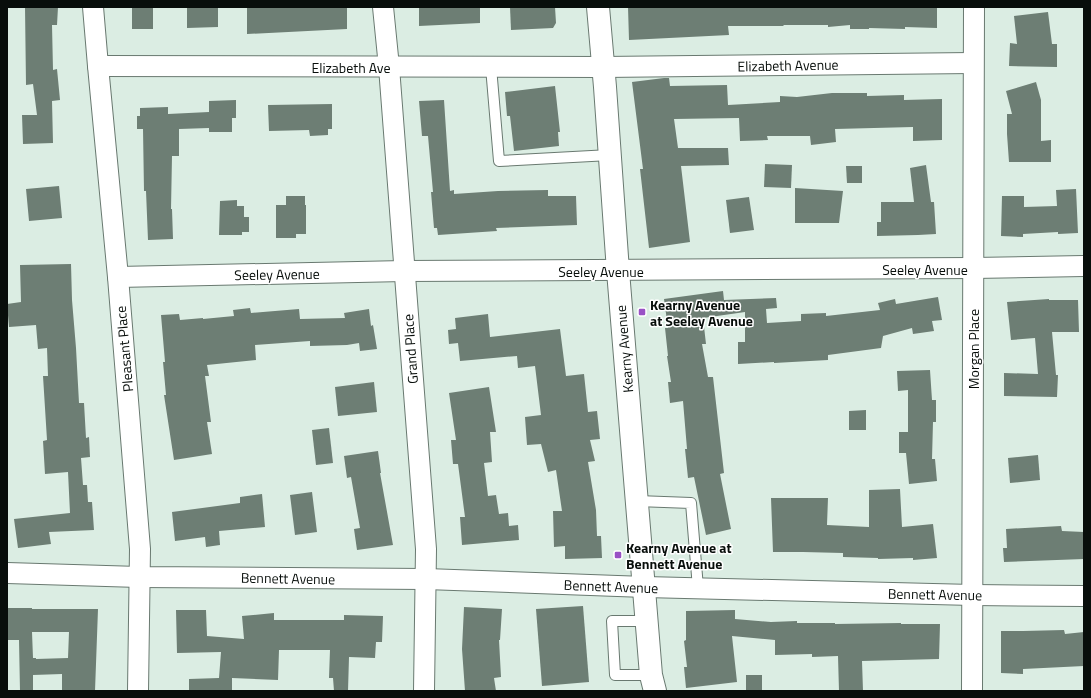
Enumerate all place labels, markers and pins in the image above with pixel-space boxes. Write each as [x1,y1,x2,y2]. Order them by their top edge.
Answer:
place label: Kearny Avenue at Seeley Avenue [650,294,753,331]
marker: Kearny Avenue at Seeley Avenue [637,307,647,317]
place label: Kearny Avenue at Bennett Avenue [626,537,732,574]
marker: Kearny Avenue at Bennett Avenue [613,550,623,560]

